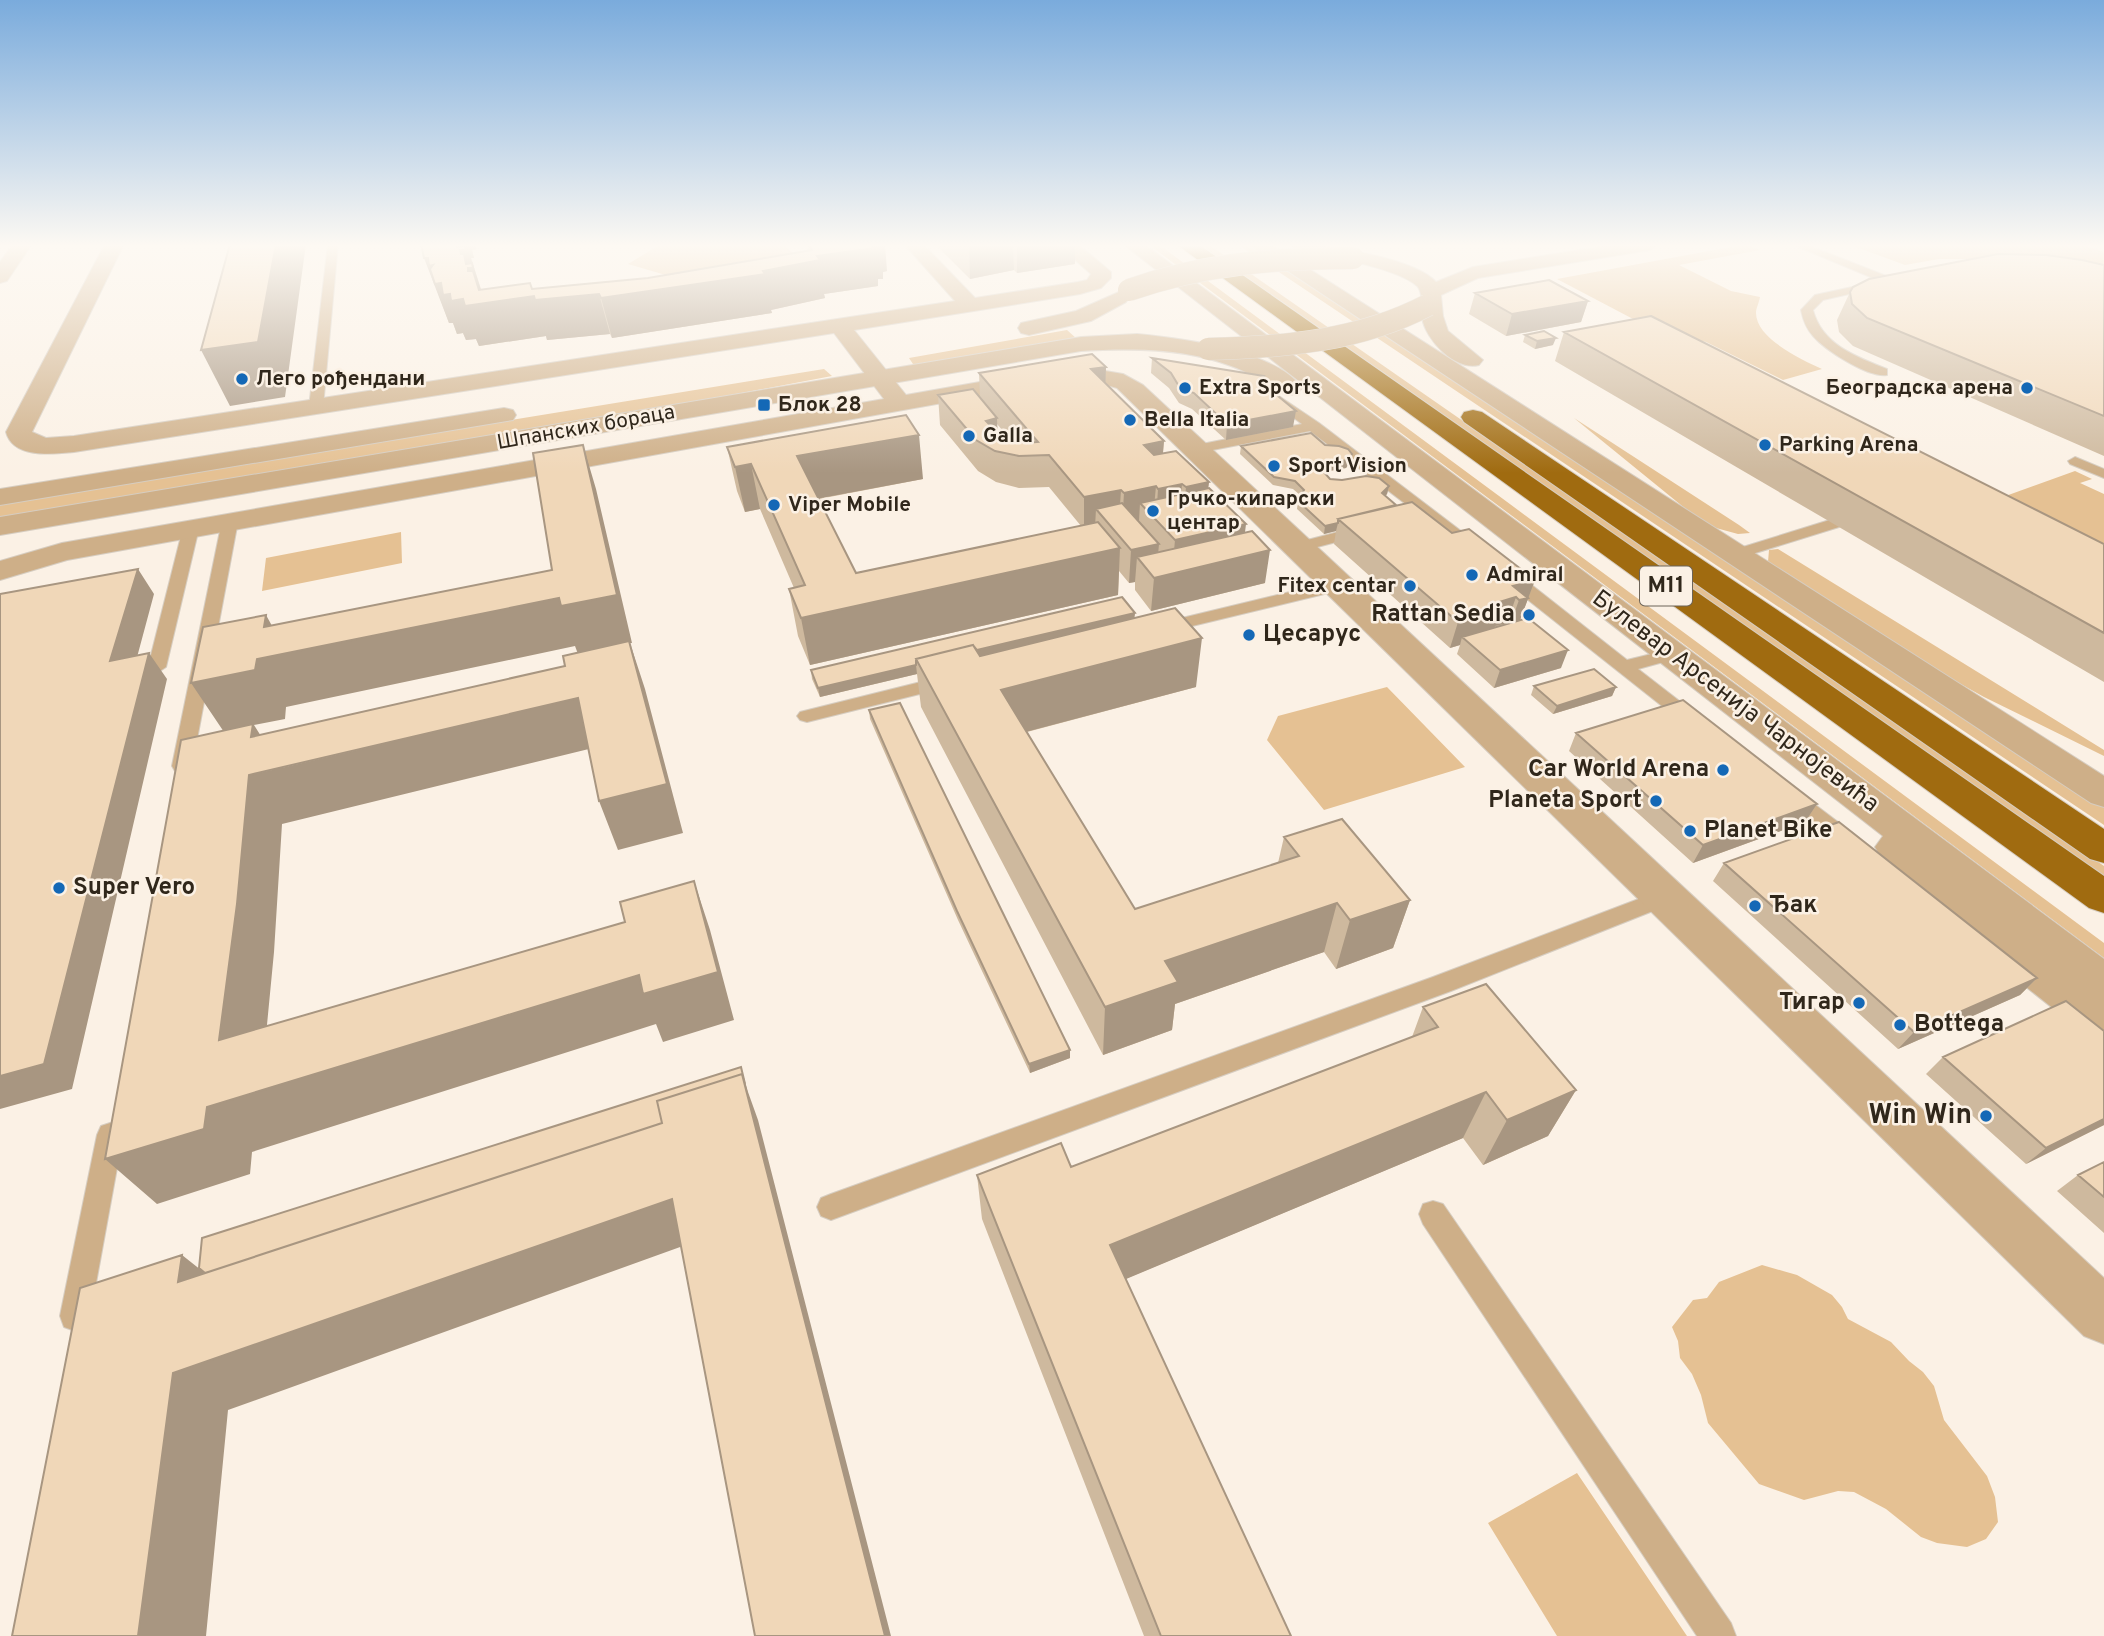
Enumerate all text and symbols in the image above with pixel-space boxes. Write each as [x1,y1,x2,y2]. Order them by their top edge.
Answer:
place label: Лего рођендани [256,366,425,393]
marker: Лего рођендани [234,371,250,387]
place label: Extra Sports [1199,375,1321,402]
place label: Београдска арена [1826,375,2013,402]
marker: Extra Sports [1177,380,1193,396]
marker: Београдска арена [2019,380,2035,396]
place label: Блок 28 [778,392,862,419]
marker: Блок 28 [756,397,772,413]
street label: Шпанских бораца [495,399,677,457]
place label: Bella Italia [1144,407,1249,434]
marker: Bella Italia [1122,412,1138,428]
place label: Galla [983,423,1033,450]
marker: Galla [961,428,977,444]
place label: Parking Arena [1779,432,1918,459]
marker: Parking Arena [1757,437,1773,453]
place label: Sport Vision [1288,453,1407,480]
marker: Sport Vision [1266,458,1282,474]
place label: Грчко-кипарски центар [1167,486,1335,537]
place label: Viper Mobile [788,492,911,519]
marker: Viper Mobile [766,497,782,513]
marker: Грчко-кипарски центар [1145,503,1161,519]
place label: Admiral [1486,562,1564,589]
road number: M11 [1640,566,1692,606]
marker: Admiral [1464,567,1480,583]
place label: Fitex centar [1277,573,1396,600]
marker: Fitex centar [1402,578,1418,594]
street label: Булевар Арсенија Чарнојевића [1586,584,1884,820]
place label: Rattan Sedia [1371,600,1515,630]
marker: Rattan Sedia [1521,607,1537,623]
place label: Цесарус [1263,620,1361,650]
marker: Цесарус [1241,627,1257,643]
place label: Car World Arena [1528,755,1709,785]
marker: Car World Arena [1715,762,1731,778]
place label: Planeta Sport [1488,786,1642,816]
marker: Planeta Sport [1648,793,1664,809]
place label: Planet Bike [1704,816,1832,846]
marker: Planet Bike [1682,823,1698,839]
place label: Super Vero [73,873,195,903]
marker: Super Vero [51,880,67,896]
place label: Ђак [1769,891,1817,921]
marker: Ђак [1747,898,1763,914]
place label: Тигар [1779,988,1845,1018]
marker: Тигар [1851,995,1867,1011]
place label: Bottega [1914,1010,2004,1040]
marker: Bottega [1892,1017,1908,1033]
place label: Win Win [1868,1098,1972,1134]
marker: Win Win [1978,1108,1994,1124]

